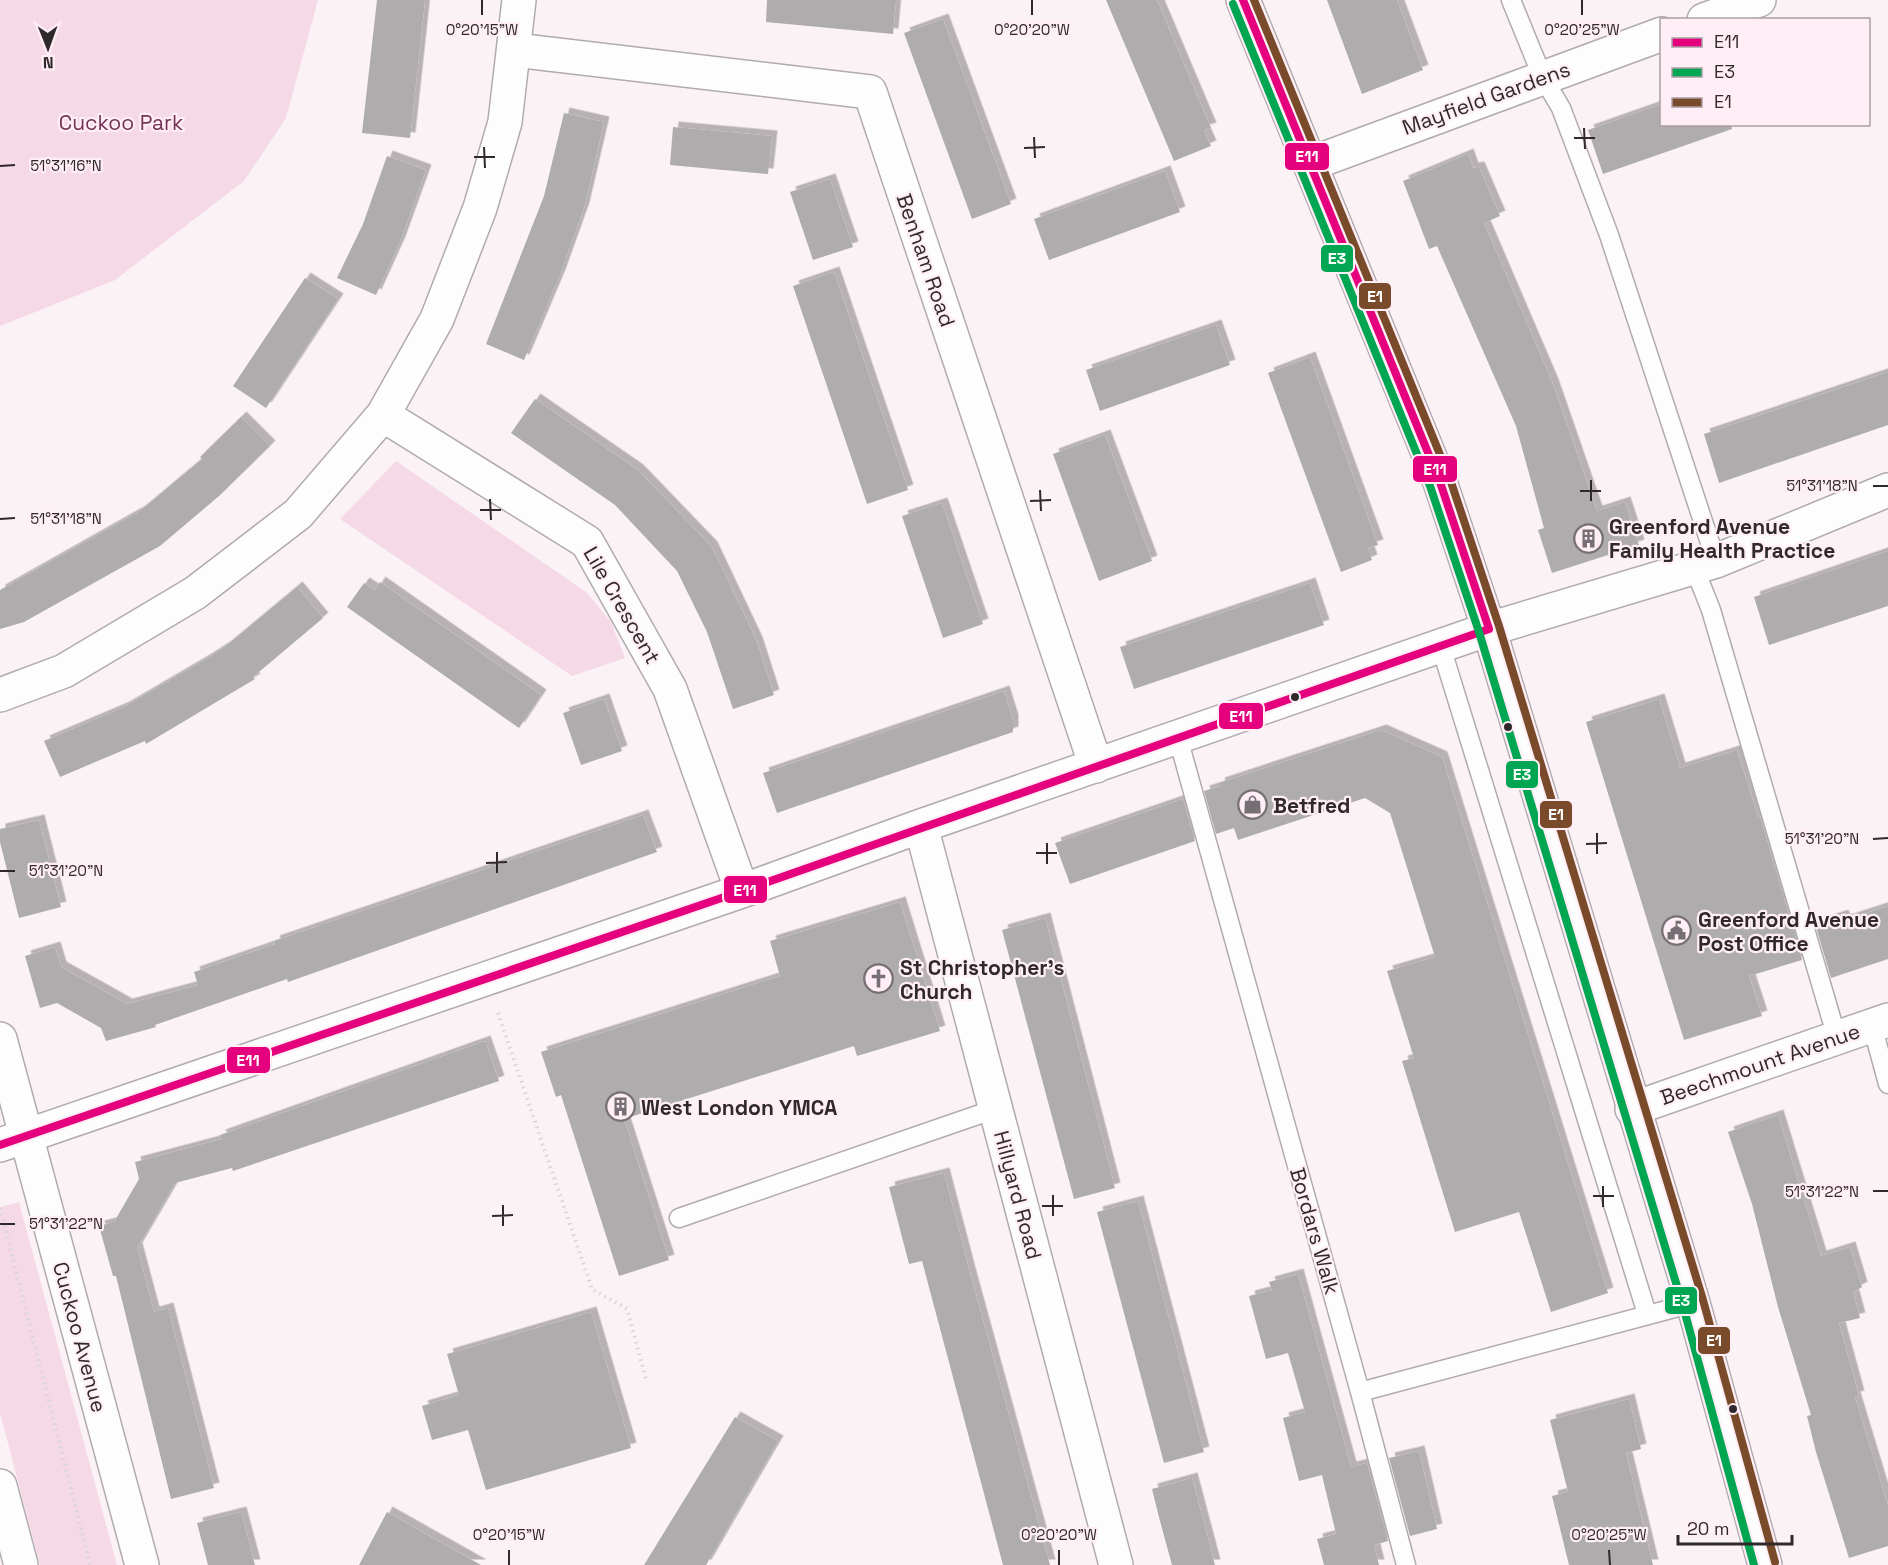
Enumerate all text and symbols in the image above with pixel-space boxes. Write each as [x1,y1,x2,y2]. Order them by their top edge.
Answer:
north arrow [18,18,78,78]
legend [1660,18,1870,126]
text: 0°20'15"W [446,20,518,39]
text: 0°20'20"W [994,20,1070,39]
text: 0°20'25"W [1544,20,1620,39]
text: E11 [1714,30,1739,53]
text: N [43,52,54,73]
street label: Mayfield Gardens [1398,55,1574,141]
text: E3 [1714,60,1735,83]
text: E1 [1714,90,1732,113]
park label: Cuckoo Park [59,109,183,136]
line badge: E11 [1284,142,1330,171]
text: E11 [1295,146,1319,167]
text: 51°31'16"N [30,156,102,175]
street label: Benham Road [891,190,961,330]
line badge: E3 [1320,244,1354,273]
text: E3 [1328,248,1347,269]
line badge: E1 [1358,282,1392,310]
text: E1 [1367,286,1383,307]
line badge: E11 [1412,455,1458,483]
text: E11 [1423,459,1447,480]
text: 51°31'18"N [1786,476,1858,495]
text: 51°31'18"N [30,509,102,528]
place label: Greenford Avenue Family Health Practice [1609,513,1835,564]
building icon: Greenford Avenue Family Health Practice [1572,522,1604,554]
street label: Lile Crescent [577,541,667,669]
unlabelled marker [1289,691,1301,703]
line badge: E11 [1218,702,1264,730]
text: E11 [1229,706,1253,727]
unlabelled marker [1502,721,1514,733]
line badge: E3 [1505,760,1539,789]
text: E3 [1513,764,1532,785]
shop icon: Betfred [1236,789,1268,821]
place label: Betfred [1273,792,1350,819]
line badge: E1 [1539,800,1573,829]
text: E1 [1548,804,1564,825]
text: 51°31'20"N [1785,829,1859,848]
text: 51°31'20"N [29,861,103,880]
line badge: E11 [723,875,768,904]
text: E11 [733,880,757,901]
place label: Greenford Avenue Post Office [1698,906,1879,957]
public building icon: Greenford Avenue Post Office [1661,915,1693,947]
place label: St Christopher's Church [900,954,1065,1005]
church icon: St Christopher's Church [863,963,895,995]
street label: Beechmount Avenue [1657,1017,1863,1111]
line badge: E11 [226,1046,271,1074]
text: E11 [236,1050,260,1071]
building icon: West London YMCA [604,1091,636,1123]
place label: West London YMCA [641,1094,837,1121]
street label: Hillyard Road [988,1128,1048,1262]
street label: Bordars Walk [1284,1164,1346,1298]
text: 51°31'22"N [1785,1182,1859,1201]
text: 51°31'22"N [29,1214,103,1233]
street label: Cuckoo Avenue [47,1259,113,1415]
line badge: E3 [1664,1286,1698,1315]
text: E3 [1672,1290,1691,1311]
line badge: E1 [1697,1326,1731,1355]
text: E1 [1706,1330,1722,1351]
unlabelled marker [1727,1403,1739,1415]
scale bar [1678,1508,1792,1546]
text: 20 m [1687,1517,1730,1540]
text: 0°20'15"W [473,1525,545,1544]
text: 0°20'20"W [1021,1525,1097,1544]
text: 0°20'25"W [1571,1525,1647,1544]

